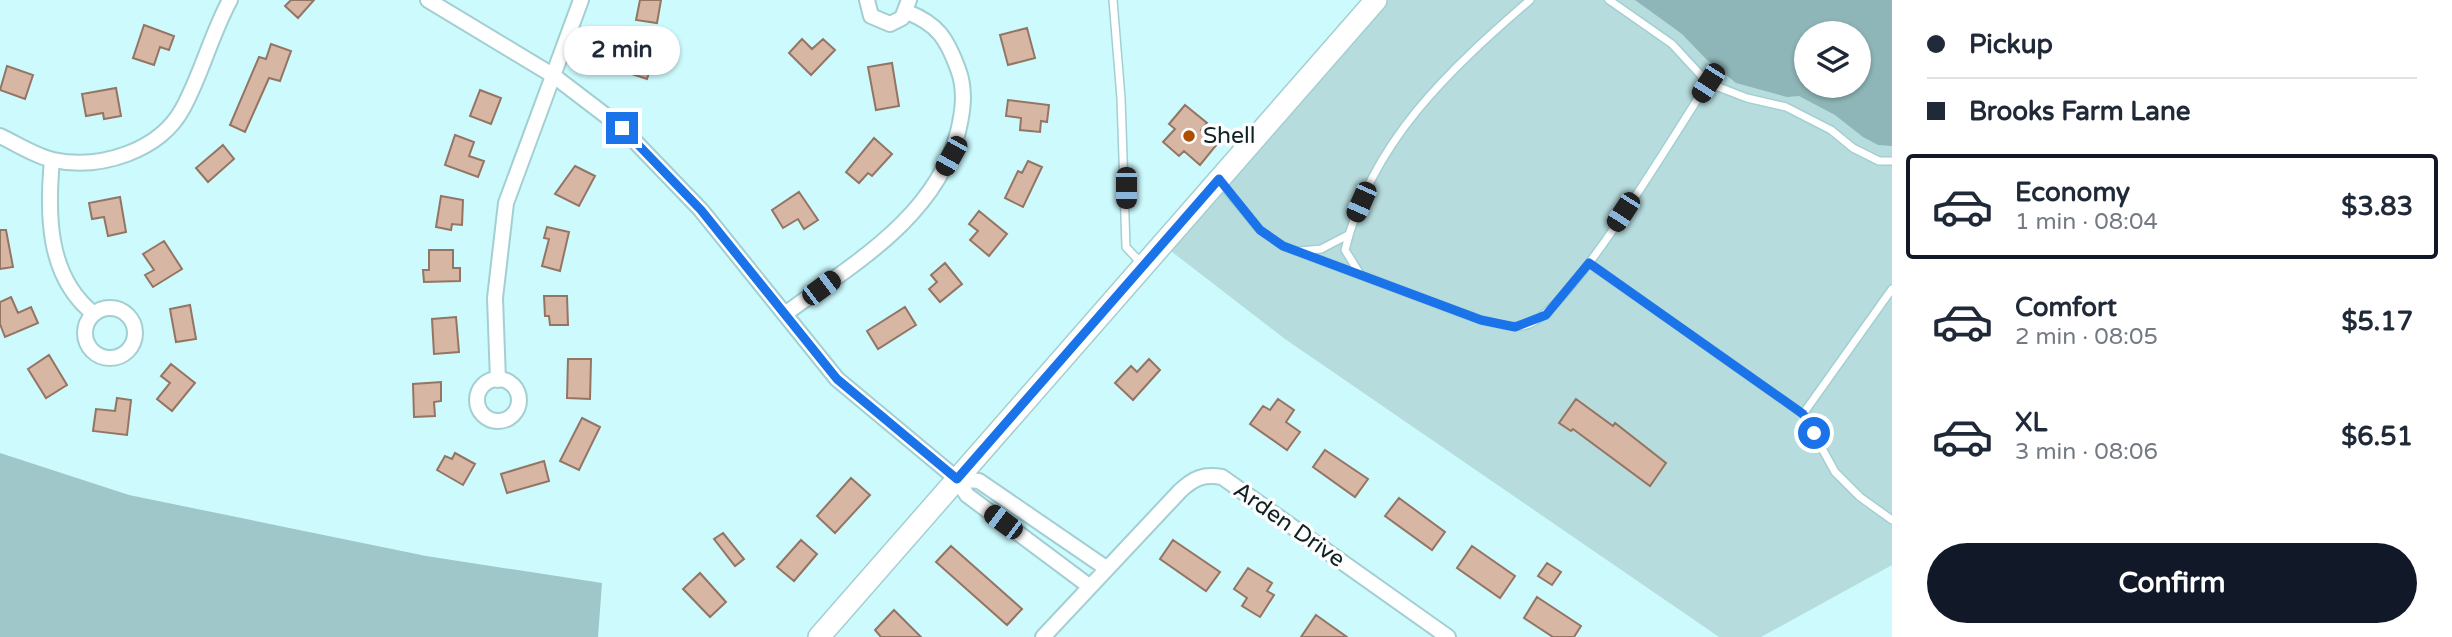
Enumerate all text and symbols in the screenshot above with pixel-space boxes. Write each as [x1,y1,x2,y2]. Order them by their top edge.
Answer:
map controls [1794,21,1871,98]
button: layers [1794,21,1871,98]
callout: 2 min [564,26,680,76]
text: Pickup [1969,29,2053,60]
text: 2 min [591,36,653,64]
car [1688,60,1729,106]
text: Brooks Farm Lane [1969,96,2190,127]
route end [606,112,638,144]
place label: Shell [1203,122,1255,150]
marker: Shell [1181,128,1197,144]
car [932,133,971,179]
car [1116,167,1137,209]
icon: car [1931,175,1994,238]
text: Economy [2015,177,2130,208]
car [1343,179,1380,225]
car [1603,189,1644,235]
text: $3.83 [2341,191,2413,222]
text: 1 min · 08:04 [2015,208,2158,236]
car [798,267,845,309]
icon: car [1931,290,1994,353]
text: Comfort [2015,292,2117,323]
text: $5.17 [2341,306,2413,337]
text: 2 min · 08:05 [2015,323,2158,351]
icon: car [1931,405,1994,468]
text: XL [2015,407,2047,438]
route start [1798,417,1830,449]
text: $6.51 [2341,421,2413,452]
text: 3 min · 08:06 [2015,438,2158,466]
street label: Arden Drive [1228,476,1350,574]
car [980,501,1027,543]
button: Confirm [1927,543,2417,623]

